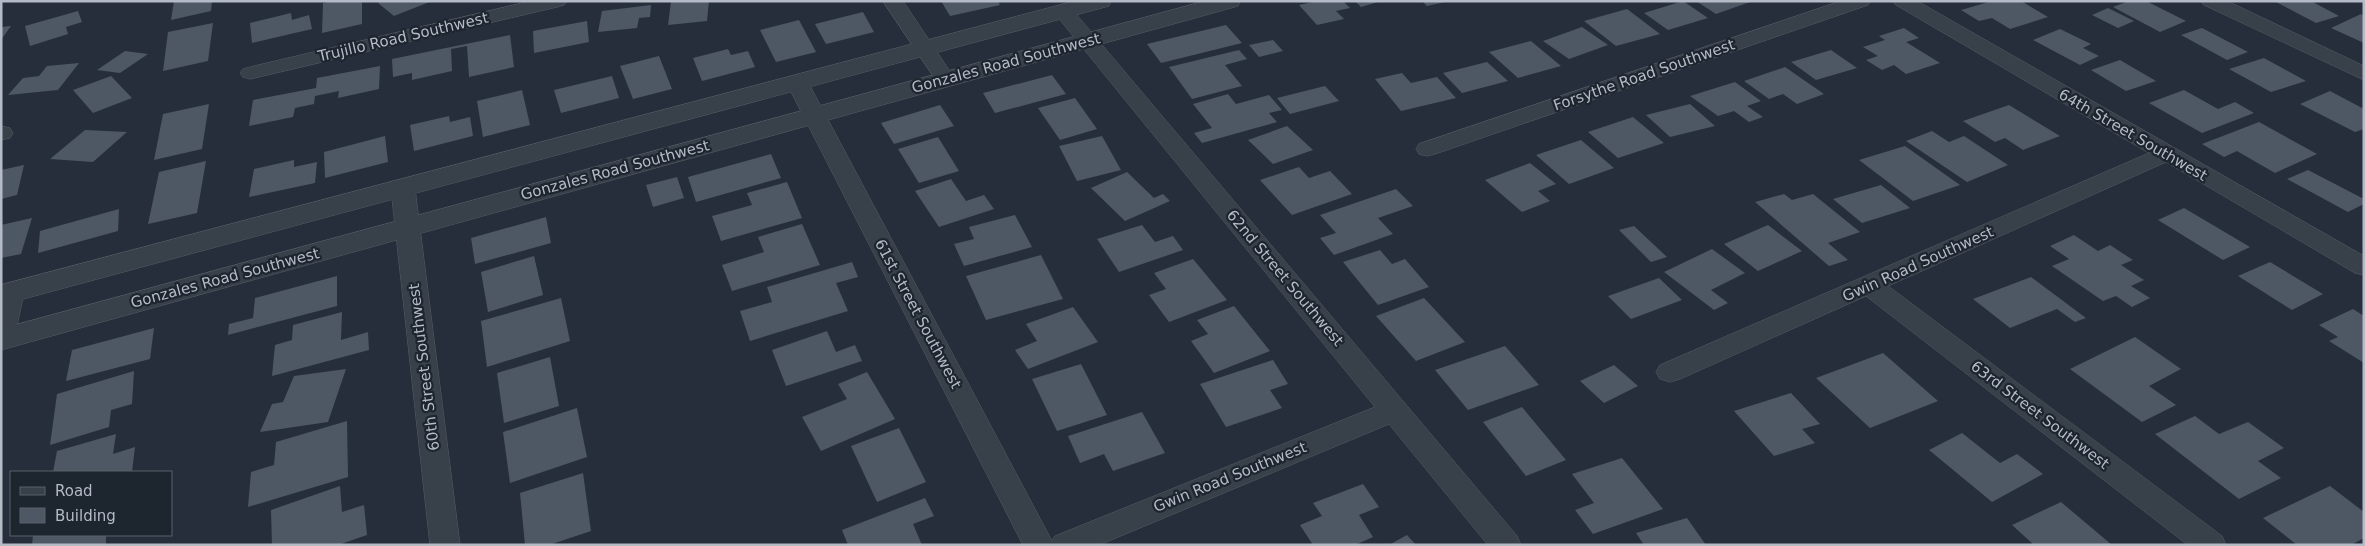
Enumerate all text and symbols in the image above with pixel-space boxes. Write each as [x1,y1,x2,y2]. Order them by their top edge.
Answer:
street label: Trujillo Road Southwest [315,9,490,66]
street label: Gonzales Road Southwest [910,29,1102,97]
street label: Forsythe Road Southwest [1551,35,1737,115]
street label: 64th Street Southwest [2056,85,2211,185]
street label: Gonzales Road Southwest [519,136,711,204]
street label: 62nd Street Southwest [1223,206,1347,350]
street label: Gwin Road Southwest [1840,222,1996,305]
street label: 61st Street Southwest [871,236,965,392]
street label: Gonzales Road Southwest [129,244,321,312]
street label: 60th Street Southwest [405,282,443,452]
street label: 63rd Street Southwest [1967,357,2113,473]
street label: Gwin Road Southwest [1151,438,1309,516]
legend [10,471,172,536]
text: Road [55,482,93,500]
text: Building [55,507,116,525]

